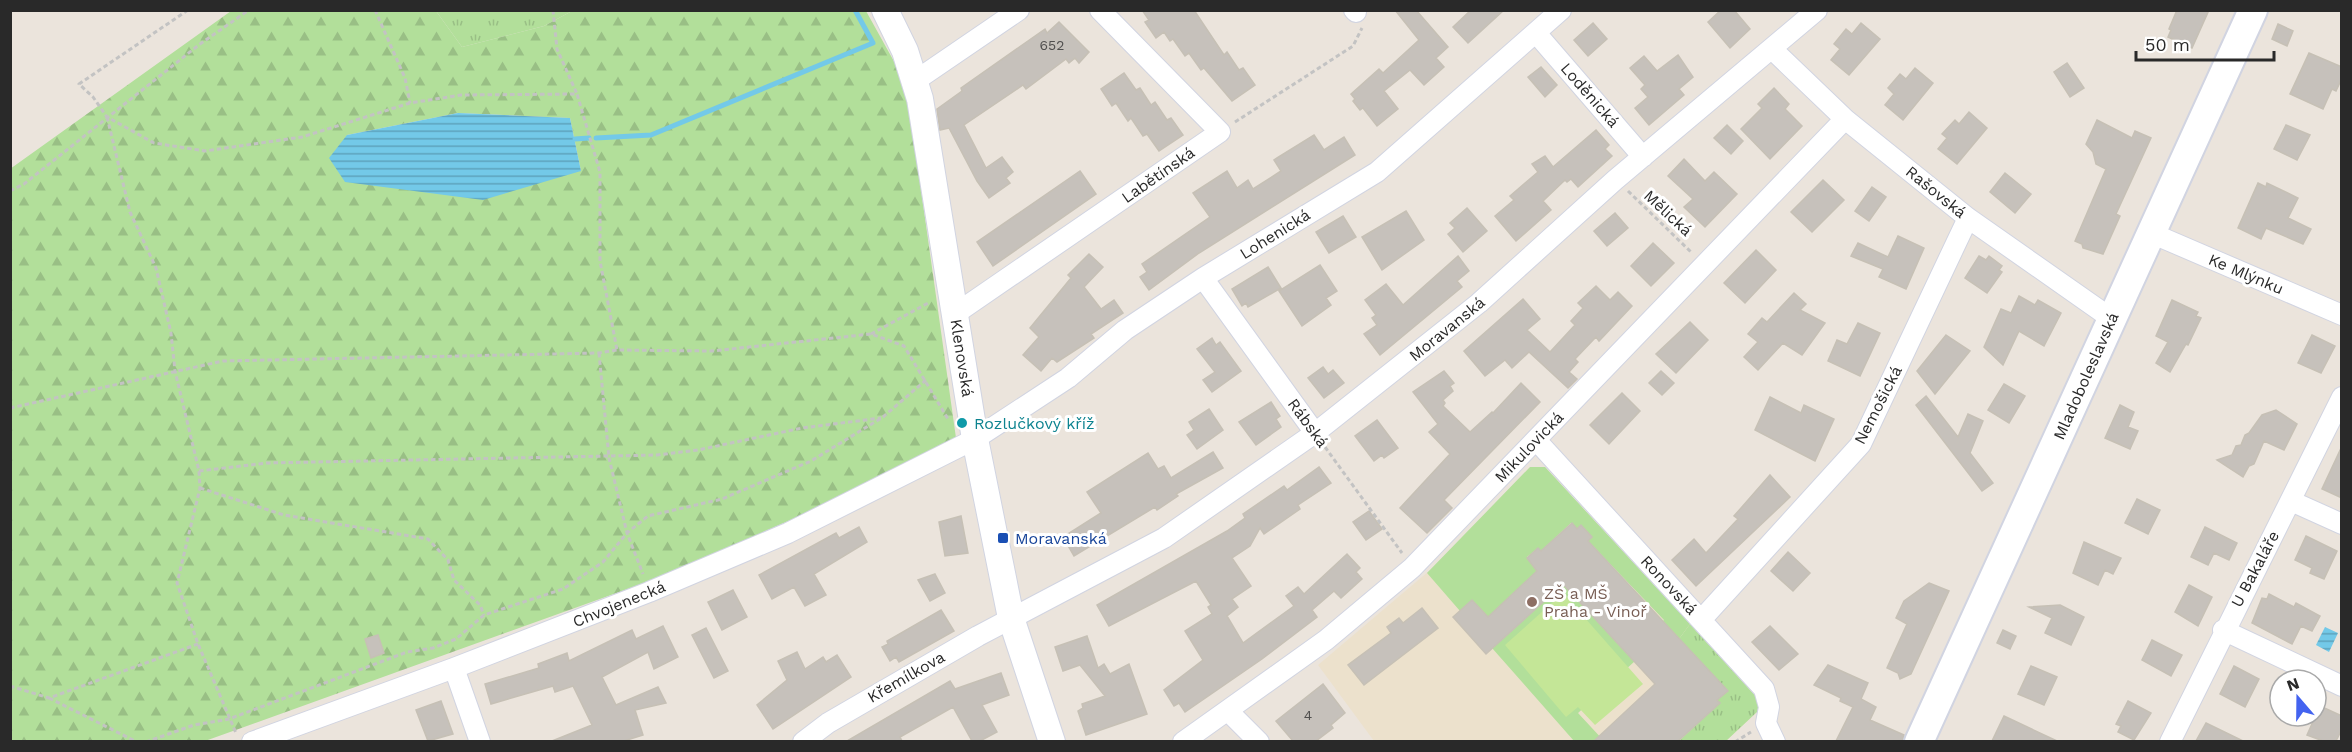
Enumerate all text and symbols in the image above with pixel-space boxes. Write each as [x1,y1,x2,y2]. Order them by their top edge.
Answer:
scale bar [2136,24,2274,62]
text: 50 m [2145,34,2190,55]
house number: 652 [1040,37,1064,53]
street label: Loděnická [1557,59,1623,131]
street label: Labětínská [1118,143,1198,207]
street label: Rašovská [1902,162,1970,222]
street label: Mělická [1640,186,1696,240]
street label: Lohenická [1236,205,1314,263]
street label: Ke Mlýnku [2206,250,2286,298]
street label: Moravanská [1405,293,1489,365]
street label: Mladoboleslavská [2049,309,2123,443]
street label: Klenovská [946,318,978,398]
street label: Nemošická [1850,363,1906,447]
street label: Rábská [1284,395,1332,451]
street label: Mikulovická [1491,408,1567,486]
place label: Rozlučkový kříž [974,414,1095,433]
marker: Rozlučkový kříž [955,416,969,430]
street label: U Bakaláře [2227,528,2283,610]
place label: Moravanská [1015,529,1107,548]
marker: Moravanská [996,531,1010,545]
street label: Ronovská [1637,551,1701,619]
street label: Chvojenecká [570,577,668,631]
place label: ZŠ a MŠ Praha - Vinoř [1544,584,1647,621]
marker: ZŠ a MŠ Praha - Vinoř [1525,595,1539,609]
street label: Křemílkova [864,647,948,707]
north arrow [2268,668,2328,728]
text: N [2284,673,2302,695]
house number: 4 [1304,707,1312,723]

